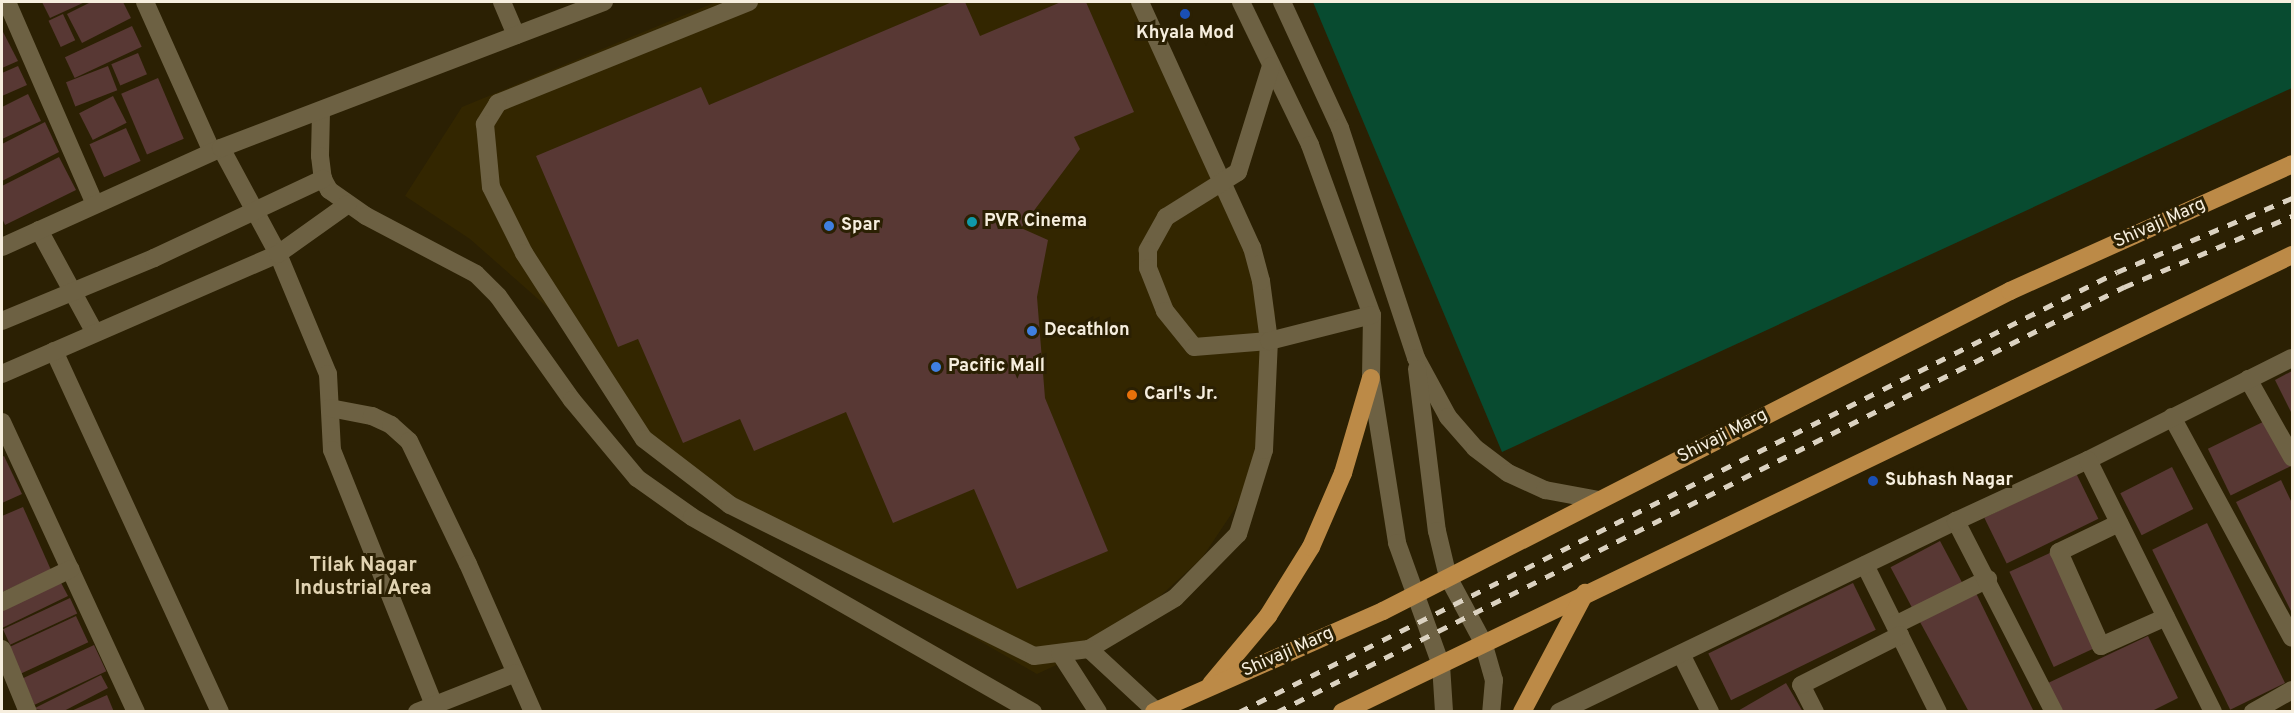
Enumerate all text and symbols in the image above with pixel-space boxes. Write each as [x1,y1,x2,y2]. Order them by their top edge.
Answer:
marker: Khyala Mod [1178,7,1192,21]
place label: Khyala Mod [1136,23,1234,45]
street label: Shivaji Marg [2111,194,2209,254]
place label: PVR Cinema [984,211,1087,233]
place label: Spar [841,215,880,237]
marker: PVR Cinema [965,215,979,229]
marker: Spar [822,219,836,233]
place label: Decathlon [1044,320,1130,342]
marker: Decathlon [1025,324,1039,338]
place label: Pacific Mall [948,356,1045,378]
marker: Pacific Mall [929,360,943,374]
place label: Carl's Jr. [1144,384,1217,406]
marker: Carl's Jr. [1125,388,1139,402]
street label: Shivaji Marg [1674,405,1772,469]
place label: Subhash Nagar [1885,470,2013,492]
marker: Subhash Nagar [1866,474,1880,488]
district label: Tilak Nagar Industrial Area [294,555,432,602]
street label: Shivaji Marg [1239,623,1337,683]

